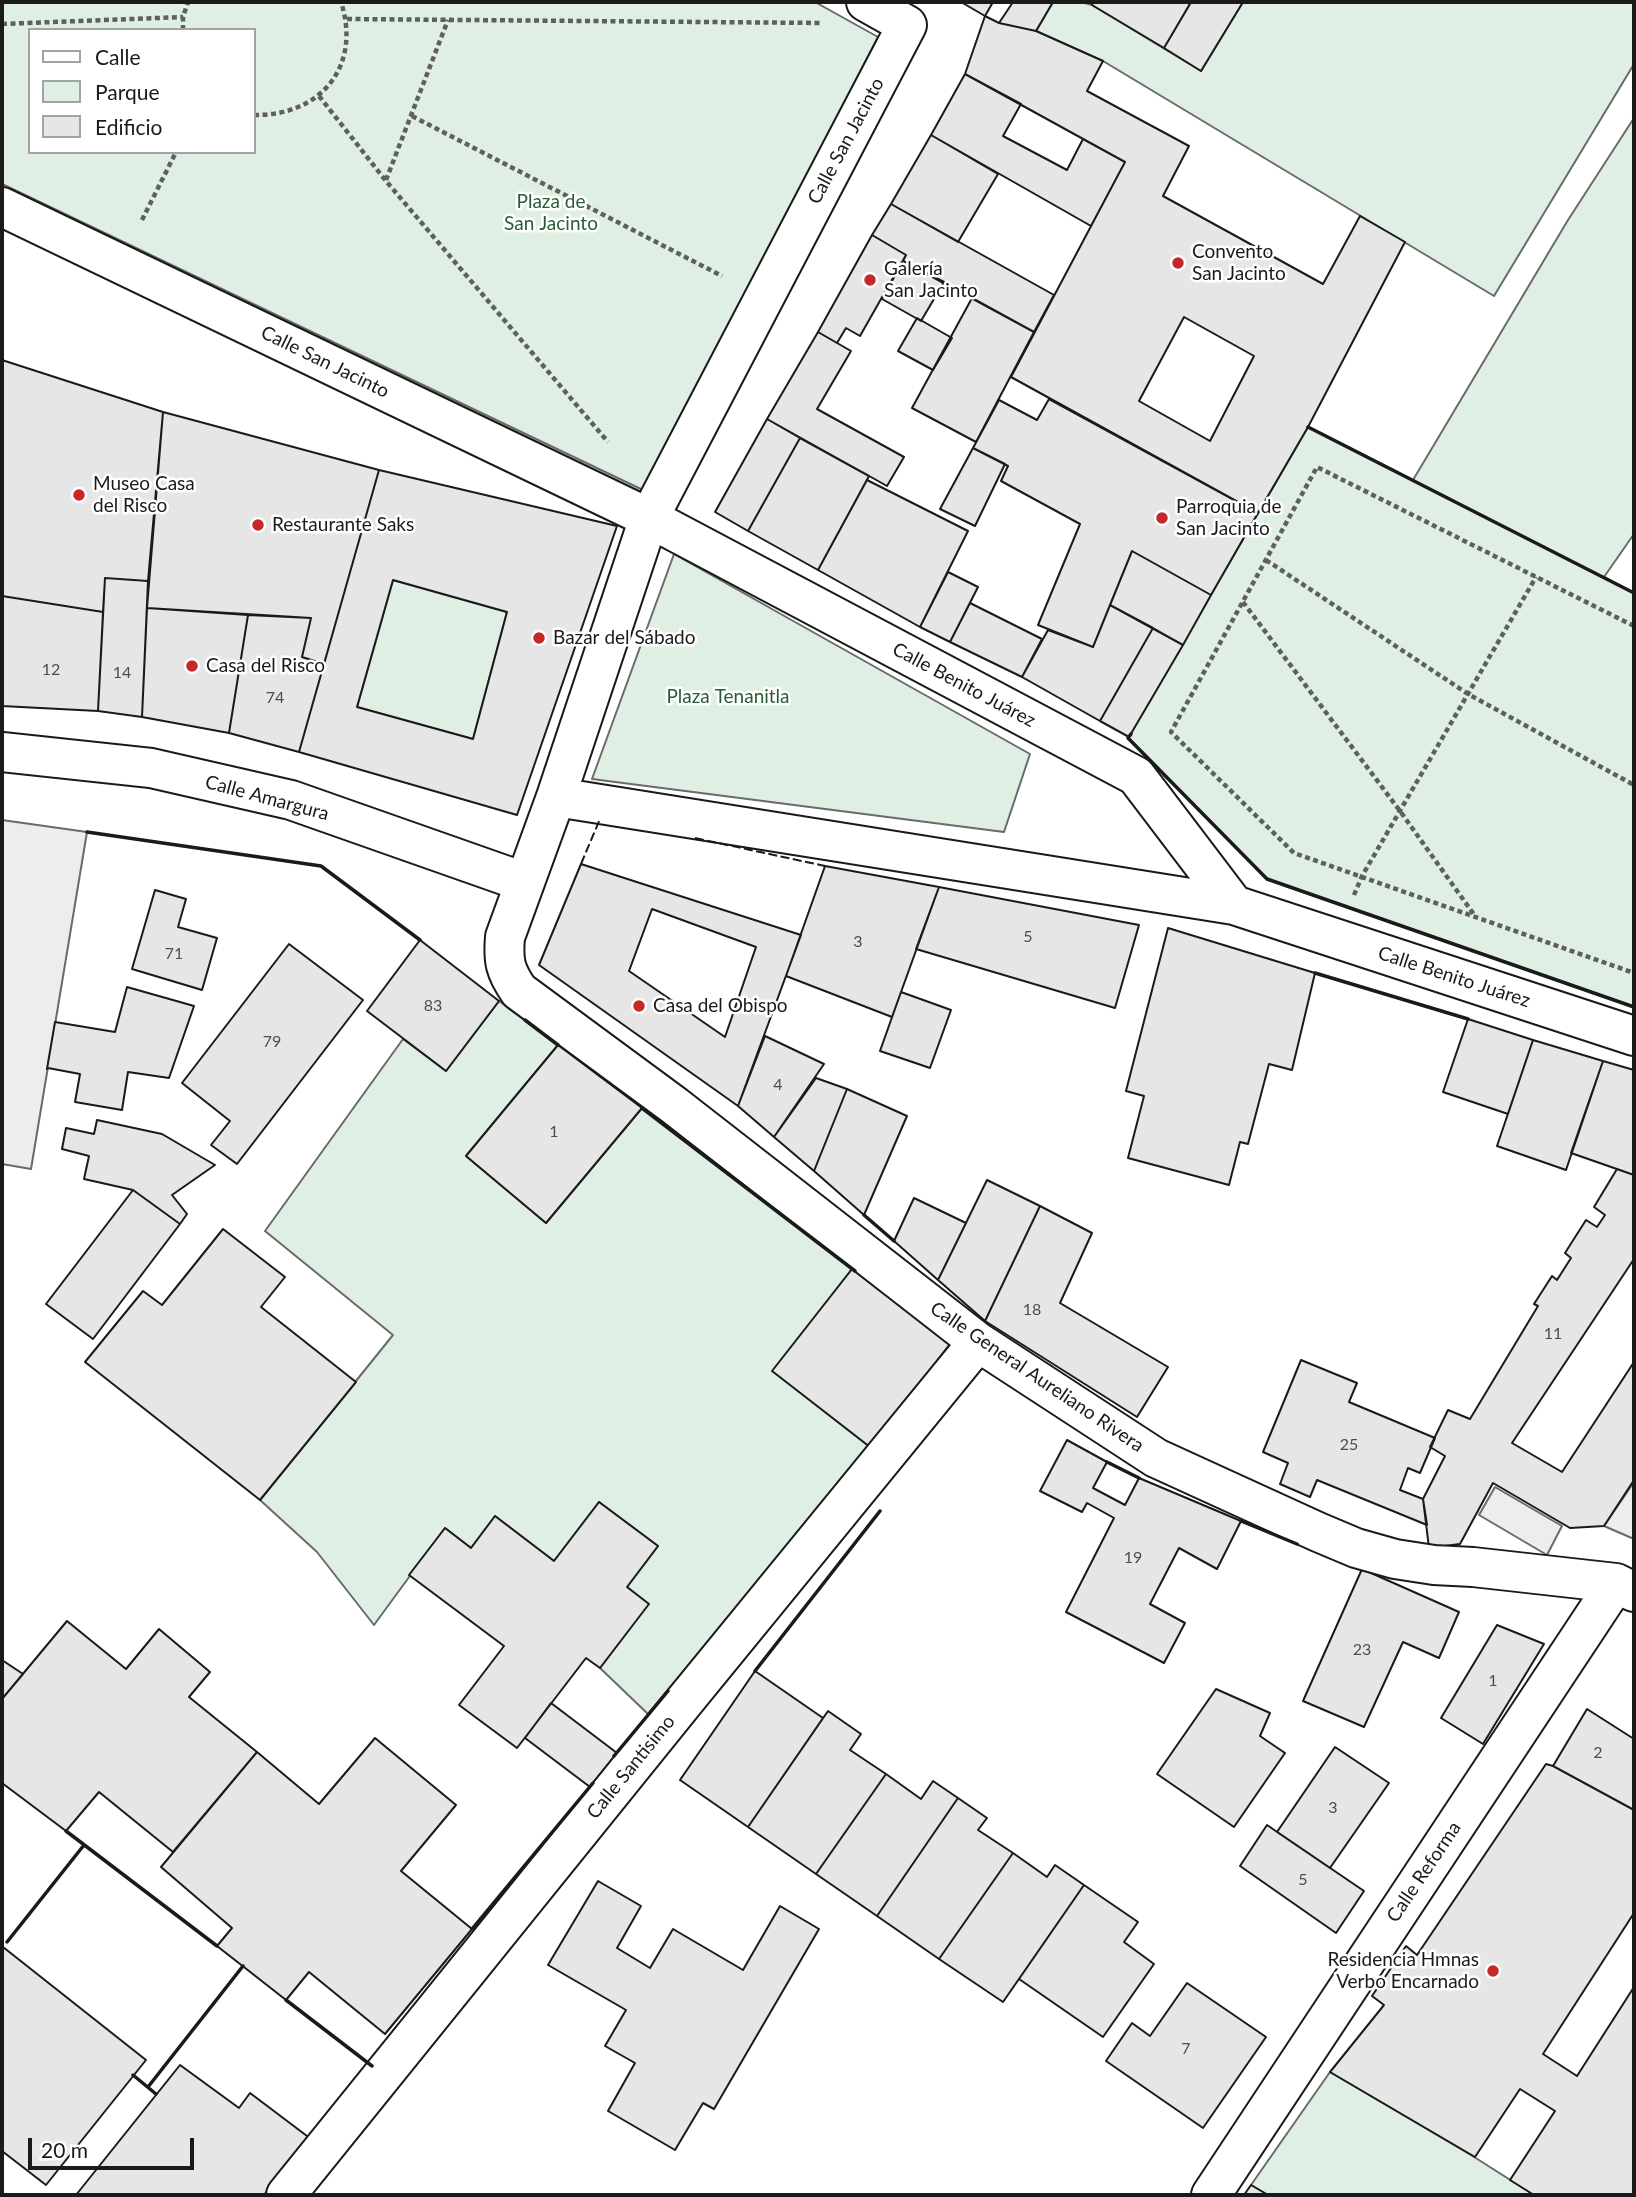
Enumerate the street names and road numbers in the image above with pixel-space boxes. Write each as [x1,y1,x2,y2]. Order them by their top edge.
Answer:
street label: Calle San Jacinto [803,74,889,208]
street label: Calle San Jacinto [257,321,393,403]
street label: Calle Benito Juárez [889,638,1039,732]
street label: Calle Amargura [203,771,331,825]
street label: Calle Benito Juárez [1375,942,1533,1012]
street label: Calle General Aureliano Rivera [926,1297,1148,1457]
street label: Calle Santisimo [582,1710,680,1824]
street label: Calle Reforma [1382,1817,1466,1927]

